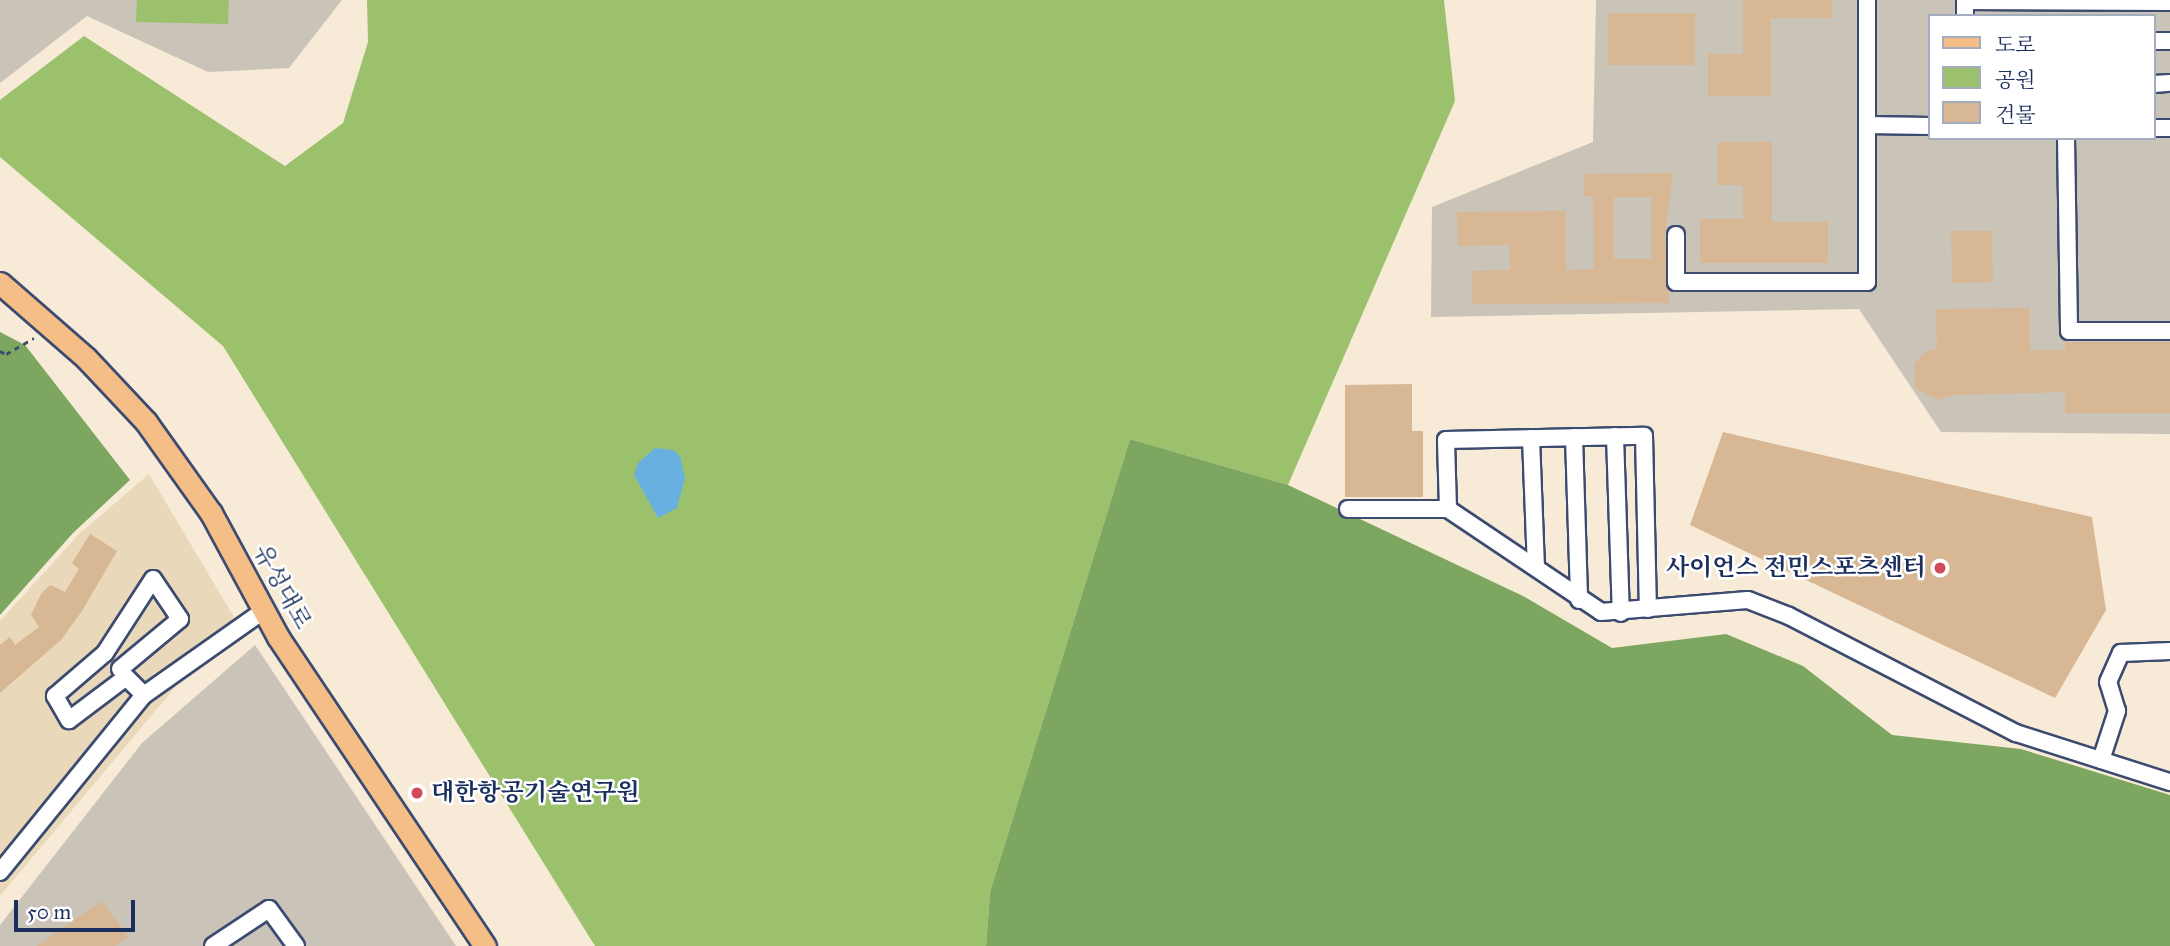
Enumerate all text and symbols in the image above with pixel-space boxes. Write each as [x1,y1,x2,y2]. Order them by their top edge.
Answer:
legend [1928,14,2156,140]
text: 도로 [1995,32,2036,58]
text: 공원 [1995,67,2036,93]
text: 건물 [1995,102,2036,128]
street label: 유성대로 [247,539,317,635]
place label: 사이언스 전민스포츠센터 [1666,554,1926,582]
marker: 사이언스 전민스포츠센터 [1932,560,1948,576]
place label: 대한항공기술연구원 [431,779,640,807]
marker: 대한항공기술연구원 [409,785,425,801]
scale bar [18,886,138,930]
text: 50 m [27,899,71,925]

